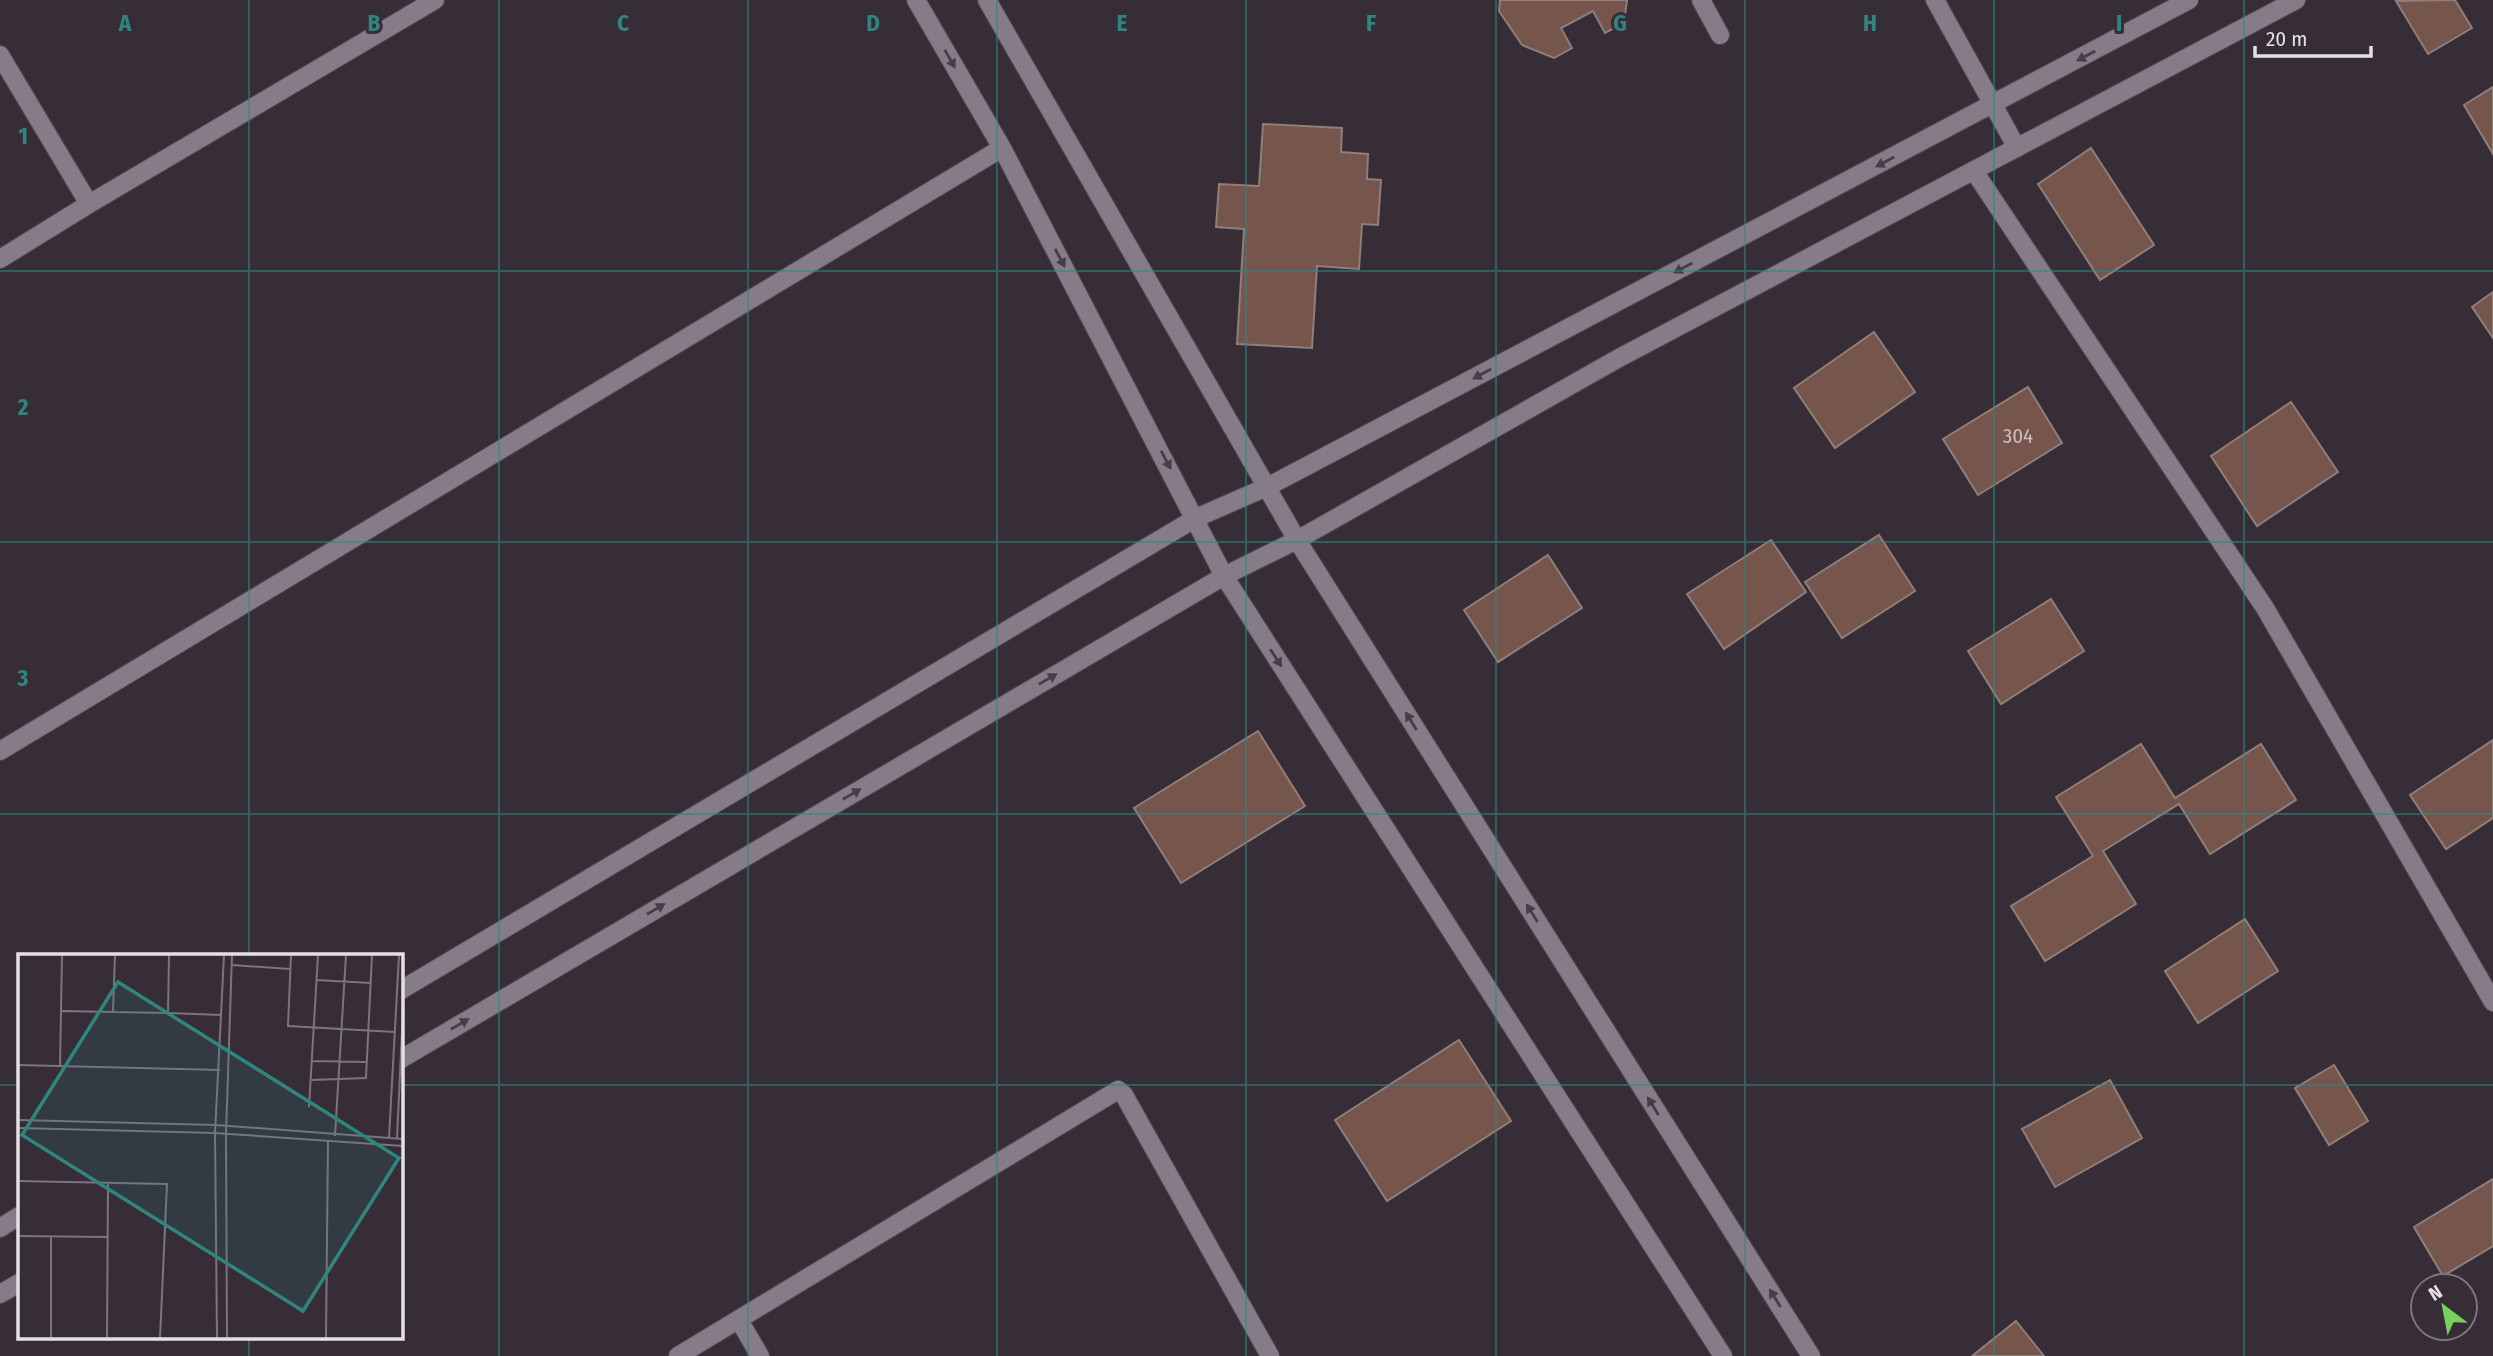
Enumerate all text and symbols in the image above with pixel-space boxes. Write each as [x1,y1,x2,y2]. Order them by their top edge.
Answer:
text: A [118,9,132,37]
text: B [368,9,381,37]
text: C [617,9,629,37]
text: D [866,9,880,37]
text: E [1117,9,1128,37]
text: F [1366,9,1376,37]
text: G [1613,9,1627,37]
text: H [1863,9,1877,37]
text: I [2116,9,2122,37]
scale bar [2255,14,2370,58]
text: 20 m [2266,26,2307,52]
one-way arrow [944,49,956,69]
one-way arrow [2076,50,2096,61]
text: 1 [18,122,28,150]
one-way arrow [1875,156,1895,168]
one-way arrow [1054,248,1065,268]
one-way arrow [1673,262,1693,273]
one-way arrow [1472,368,1492,379]
text: 2 [17,393,29,421]
house number: 304 [2003,423,2033,449]
one-way arrow [1160,450,1171,470]
one-way arrow [1270,648,1283,668]
text: 3 [17,664,29,692]
one-way arrow [1039,673,1058,685]
one-way arrow [1405,711,1418,730]
one-way arrow [842,788,862,800]
one-way arrow [646,903,665,915]
one-way arrow [1526,903,1539,923]
inset map [18,954,402,1338]
one-way arrow [450,1018,469,1030]
one-way arrow [1647,1096,1660,1115]
north arrow [2409,1272,2479,1342]
text: N [2424,1280,2446,1306]
one-way arrow [1768,1289,1781,1308]

